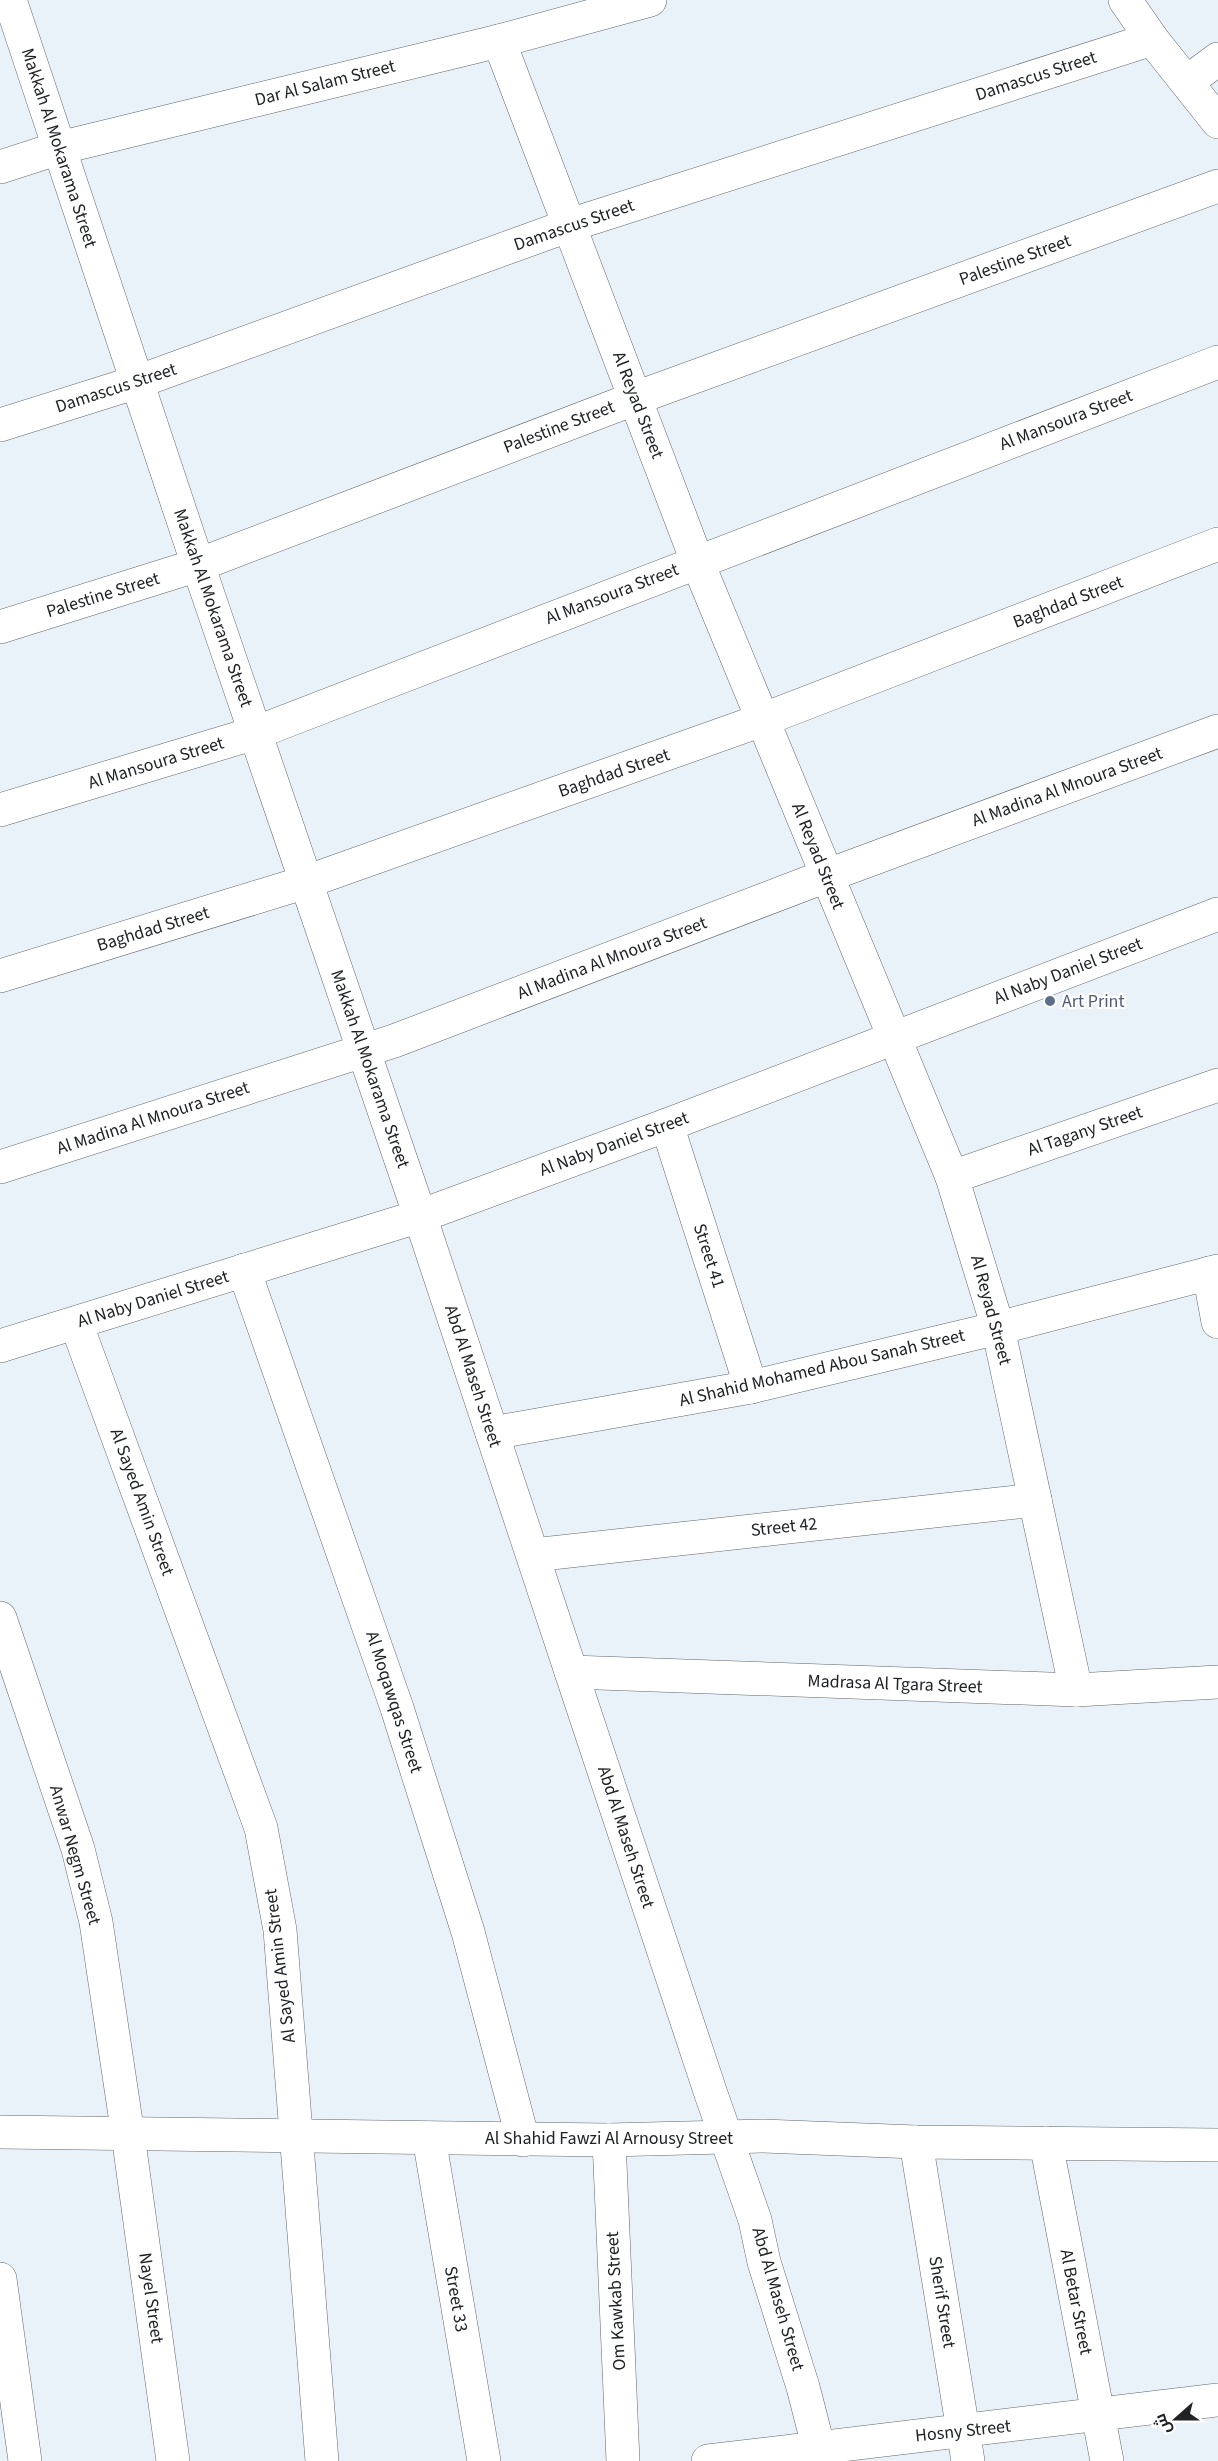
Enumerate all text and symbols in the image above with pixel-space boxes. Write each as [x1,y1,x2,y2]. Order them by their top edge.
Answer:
street label: Makkah Al Mokarama Street [15,45,103,251]
street label: Damascus Street [972,45,1100,107]
street label: Dar Al Salam Street [252,53,398,113]
street label: Damascus Street [510,193,638,257]
street label: Palestine Street [956,228,1074,292]
street label: Al Reyad Street [606,348,670,462]
street label: Damascus Street [52,357,180,419]
street label: Al Mansoura Street [996,383,1136,457]
street label: Palestine Street [500,394,618,460]
street label: Makkah Al Mokarama Street [167,505,259,711]
street label: Al Mansoura Street [542,557,682,631]
street label: Palestine Street [43,566,163,624]
street label: Baghdad Street [1009,569,1127,635]
street label: Al Mansoura Street [85,730,227,796]
street label: Al Madina Al Mnoura Street [968,741,1166,833]
street label: Baghdad Street [555,742,673,804]
street label: Al Reyad Street [785,799,851,913]
street label: Baghdad Street [94,900,212,958]
street label: Al Madina Al Mnoura Street [514,910,710,1006]
street label: Al Naby Daniel Street [990,931,1146,1011]
street label: Makkah Al Mokarama Street [324,966,416,1172]
place label: Art Print [1062,989,1125,1014]
marker: Art Print [1043,994,1057,1008]
street label: Al Madina Al Mnoura Street [54,1075,252,1161]
street label: Al Tagany Street [1024,1100,1146,1162]
street label: Al Naby Daniel Street [536,1105,692,1183]
street label: Street 41 [687,1220,731,1292]
street label: Al Reyad Street [964,1252,1018,1368]
street label: Al Naby Daniel Street [74,1264,232,1334]
street label: Abd Al Maseh Street [438,1302,508,1450]
street label: Al Shahid Mohamed Abou Sanah Street [677,1323,967,1413]
street label: Al Sayed Amin Street [104,1425,180,1579]
street label: Street 42 [750,1511,818,1543]
street label: Al Moqawqas Street [359,1628,429,1776]
street label: Madrasa Al Tgara Street [807,1668,983,1700]
street label: Abd Al Maseh Street [591,1763,661,1911]
street label: Anwar Negm Street [43,1782,107,1928]
street label: Al Sayed Amin Street [258,1887,302,2045]
street label: Al Shahid Fawzi Al Arnousy Street [485,2126,733,2151]
street label: Abd Al Maseh Street [746,2224,810,2374]
street label: Om Kawkab Street [600,2231,632,2371]
street label: Al Betar Street [1054,2247,1098,2357]
street label: Nayel Street [132,2251,170,2345]
street label: Sherif Street [922,2254,962,2350]
street label: Street 33 [438,2264,474,2334]
north arrow [1146,2389,1206,2449]
text: ش [1149,2410,1177,2438]
street label: Hosny Street [914,2414,1012,2448]

